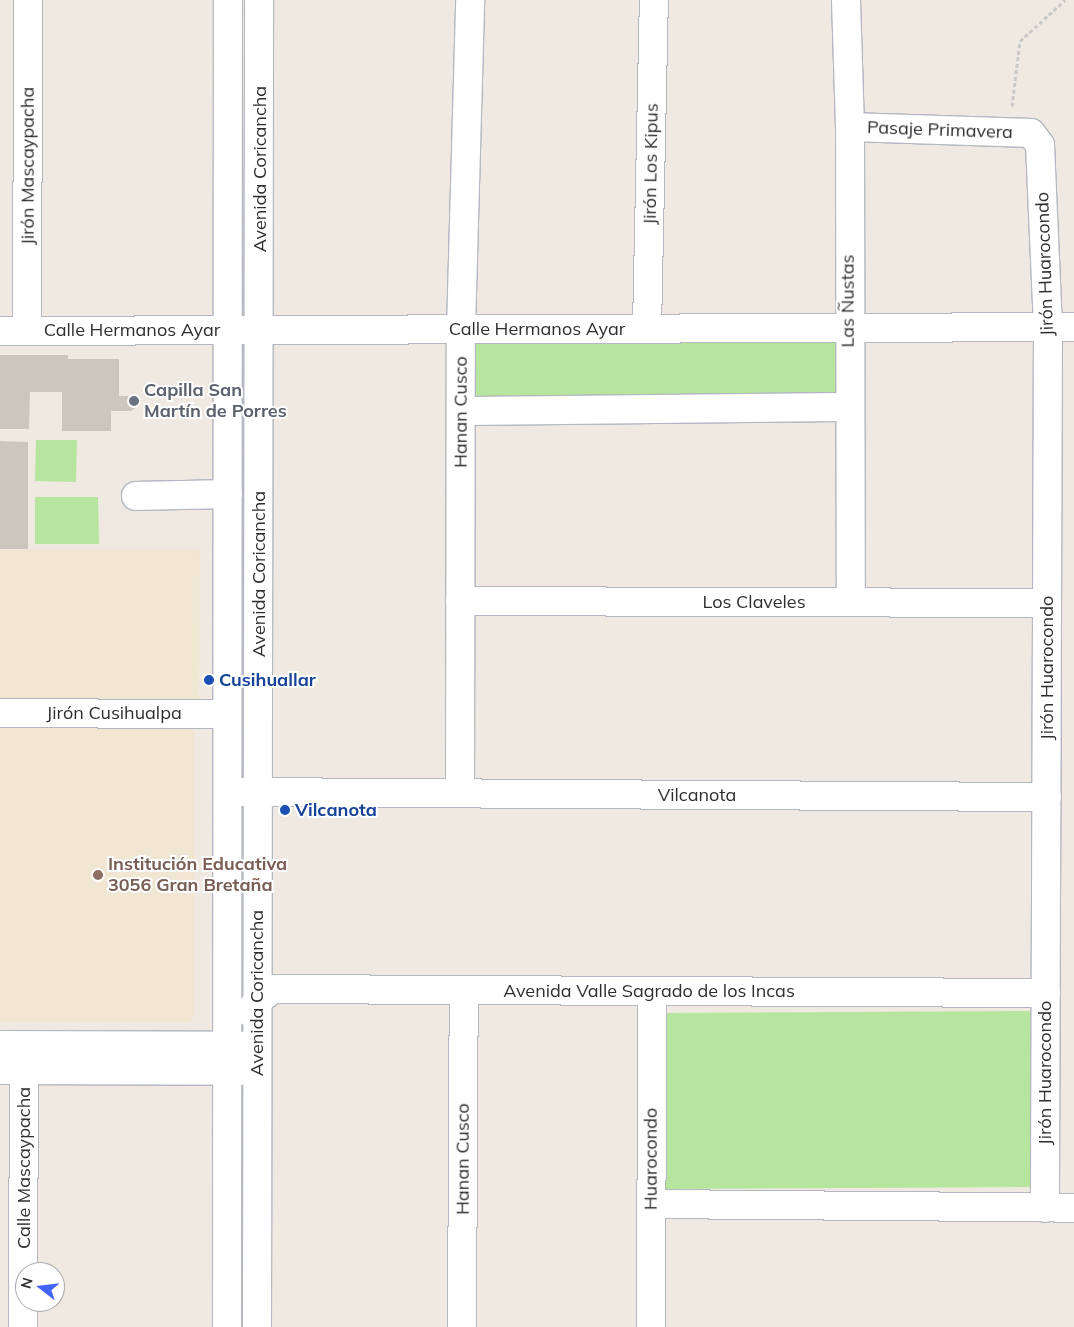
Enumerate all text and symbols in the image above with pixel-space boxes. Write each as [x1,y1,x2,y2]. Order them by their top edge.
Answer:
street label: Avenida Coricancha [249,86,271,252]
street label: Jirón Mascaypacha [17,87,39,245]
street label: Jirón Los Kipus [639,103,663,225]
street label: Pasaje Primavera [867,117,1013,143]
street label: Jirón Huarocondo [1032,191,1058,337]
street label: Las Ñustas [837,255,859,347]
street label: Calle Hermanos Ayar [449,318,625,340]
street label: Calle Hermanos Ayar [44,319,220,341]
street label: Hanan Cusco [450,356,472,468]
place label: Capilla San Martín de Porres [144,380,287,422]
marker: Capilla San Martín de Porres [128,395,140,407]
street label: Avenida Coricancha [248,491,270,657]
street label: Los Claveles [702,591,806,613]
street label: Jirón Huarocondo [1036,596,1058,740]
place label: Cusihuallar [219,669,316,691]
marker: Cusihuallar [203,674,215,686]
street label: Jirón Cusihualpa [46,702,182,724]
street label: Vilcanota [658,784,736,806]
place label: Vilcanota [295,799,377,821]
marker: Vilcanota [279,804,291,816]
place label: Institución Educativa 3056 Gran Bretaña [108,854,287,896]
marker: Institución Educativa 3056 Gran Bretaña [92,869,104,881]
street label: Avenida Coricancha [246,910,268,1076]
street label: Avenida Valle Sagrado de los Incas [503,980,795,1002]
street label: Jirón Huarocondo [1034,1001,1056,1145]
street label: Calle Mascaypacha [13,1087,35,1249]
street label: Hanan Cusco [452,1103,474,1215]
street label: Huarocondo [640,1108,662,1210]
north arrow [15,1262,65,1312]
text: N [16,1276,37,1291]

